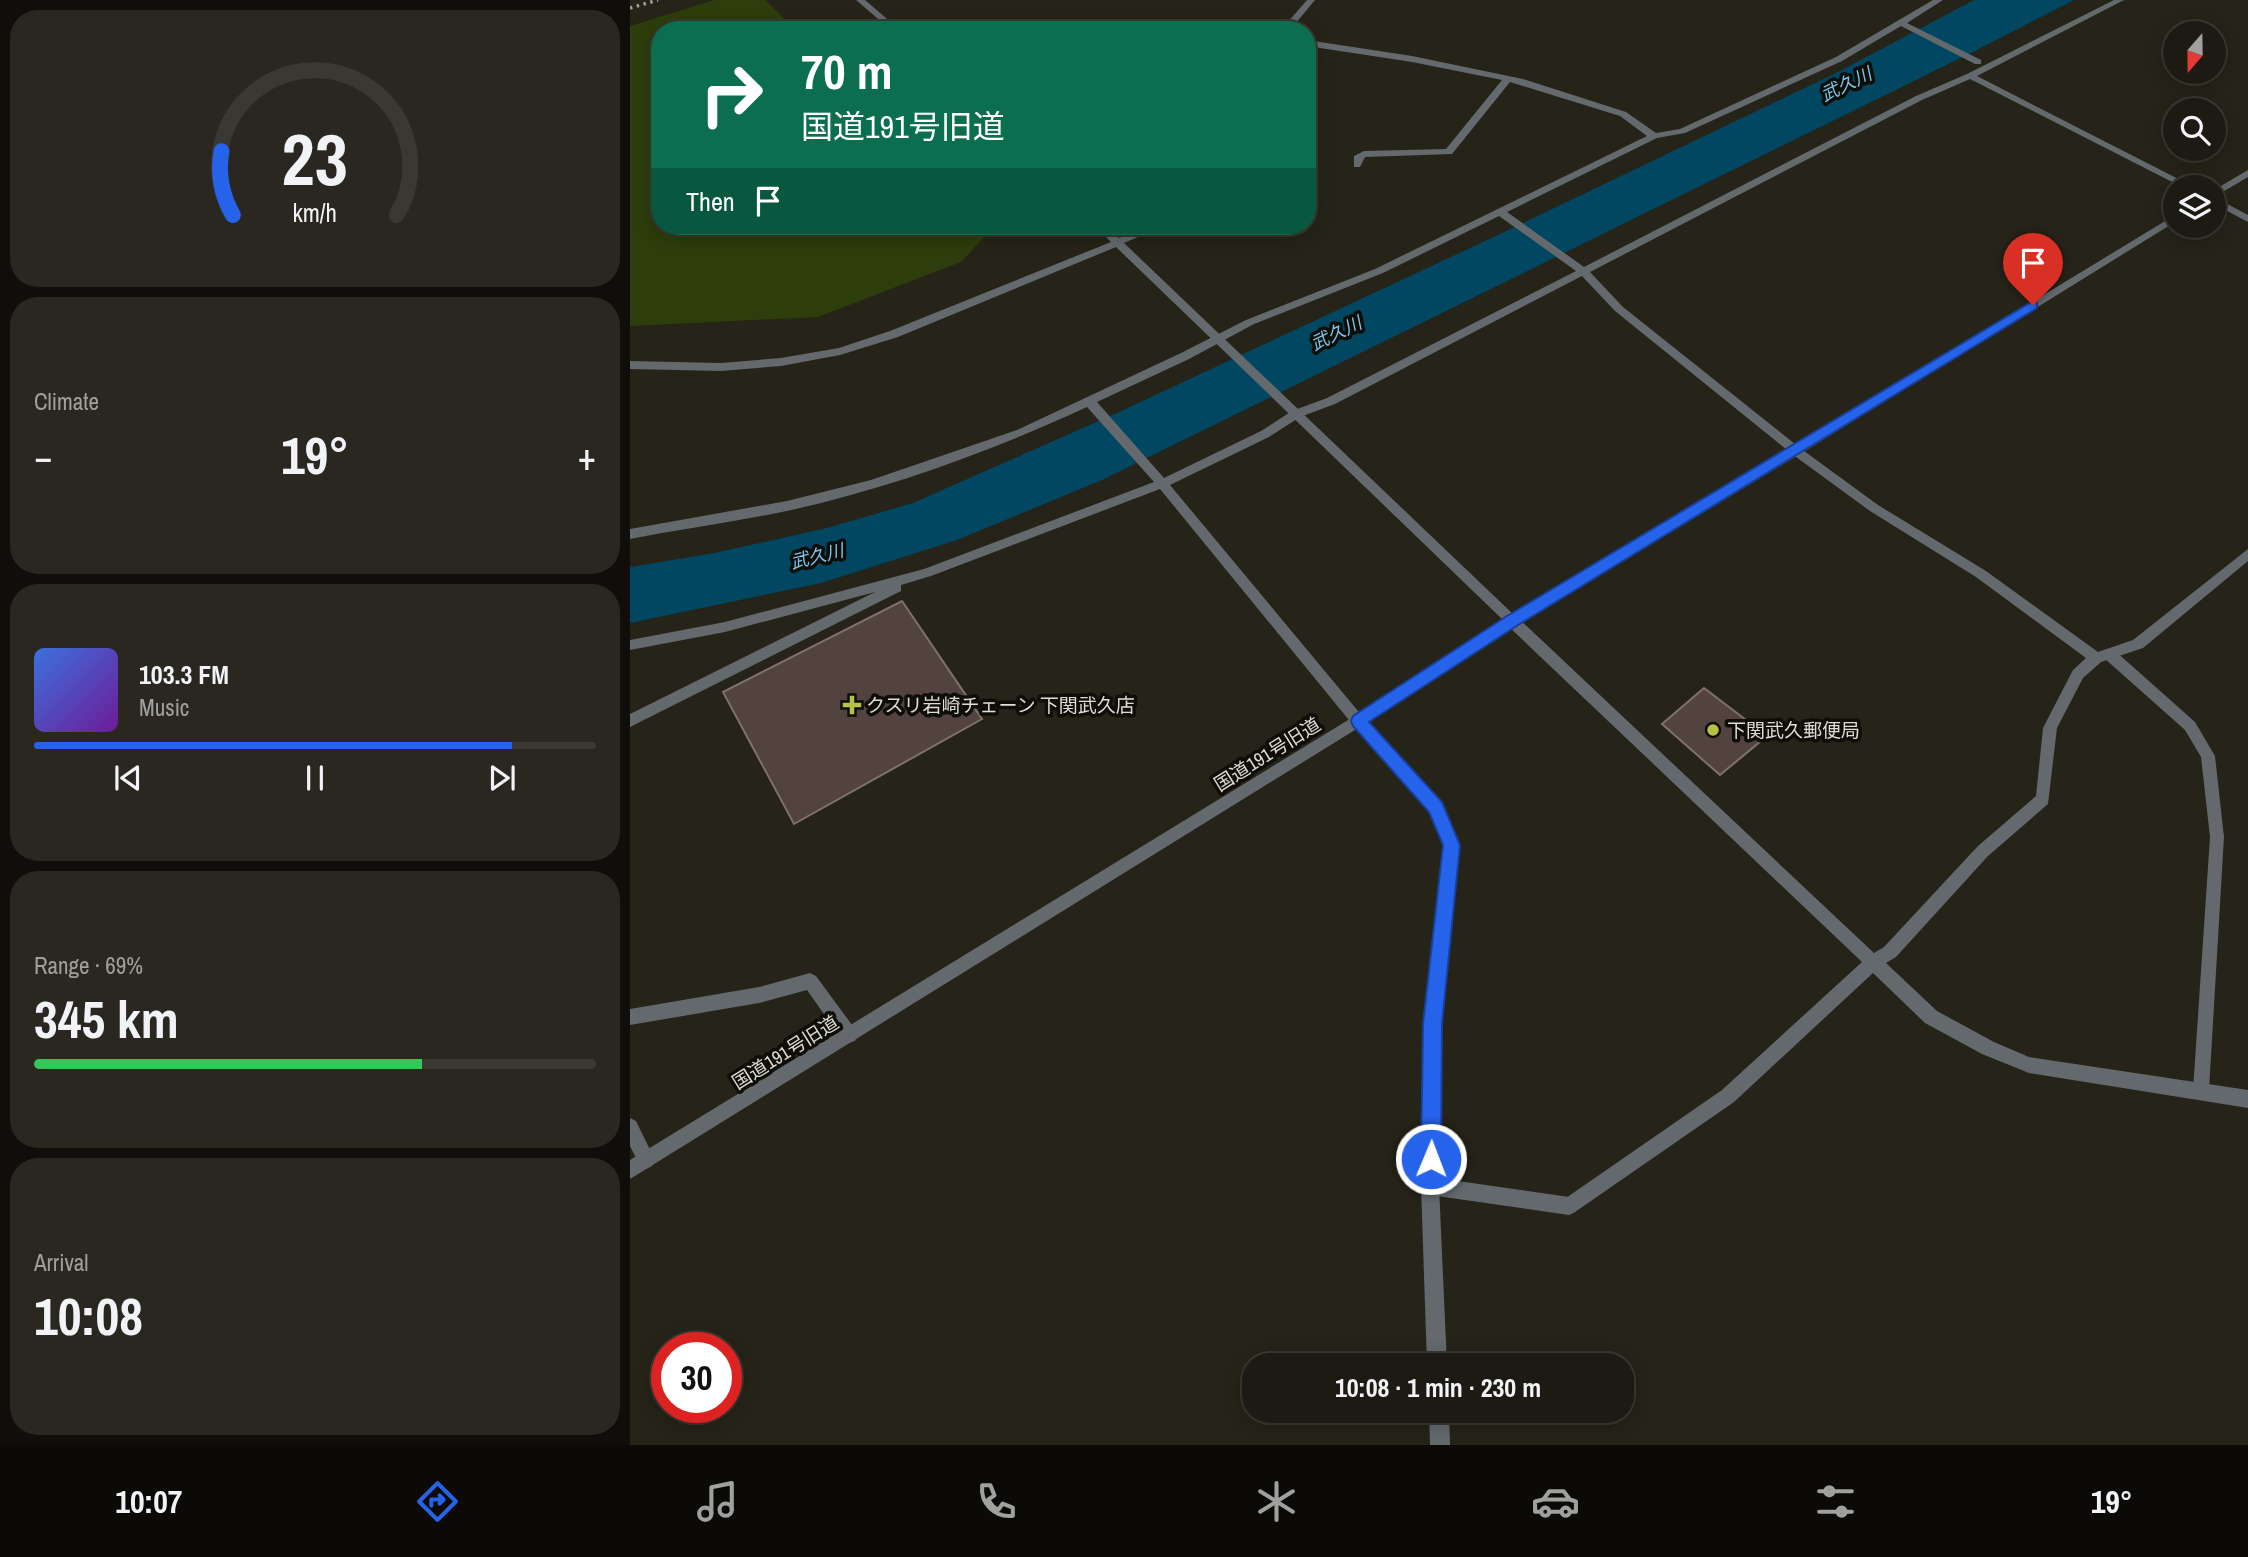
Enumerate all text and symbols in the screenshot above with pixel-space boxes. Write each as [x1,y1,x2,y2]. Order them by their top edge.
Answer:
north arrow [2163,21,2226,84]
map controls [2163,21,2226,238]
text: 70 m [801,38,893,104]
icon: right [686,49,777,140]
water label: 武久川 [1816,60,1878,107]
button: search [2163,98,2226,161]
text: 国道191号旧道 [801,105,1005,148]
text: 23 [282,110,348,208]
button: layers [2163,175,2226,238]
icon: arrive [749,182,787,220]
text: Then [686,184,735,219]
text: km/h [293,195,337,229]
pin [2003,233,2063,305]
icon: arrive [2014,244,2052,282]
water label: 武久川 [1306,309,1368,356]
text: Climate [34,386,99,417]
text: 19° [281,420,349,490]
text: − [34,431,52,482]
text: + [578,431,596,482]
water label: 武久川 [788,537,848,575]
text: 103.3 FM [139,657,229,692]
text: Music [139,692,189,723]
place label: クスリ岩崎チェーン 下関武久店 [866,692,1135,718]
marker: クスリ岩崎チェーン 下関武久店 [844,697,860,713]
street label: 国道191号旧道 [1209,711,1325,797]
place label: 下関武久郵便局 [1727,717,1860,743]
marker: 下関武久郵便局 [1705,722,1721,738]
icon: previous [109,759,147,797]
icon: pause [296,759,334,797]
icon: next [483,759,521,797]
text: Range · 69% [34,950,143,981]
text: 345 km [34,984,179,1054]
street label: 国道191号旧道 [727,1009,843,1095]
position arrow [1394,1122,1468,1196]
text: Arrival [34,1247,89,1278]
text: 10:08 [34,1281,143,1351]
speed limit sign: 30 [651,1332,742,1423]
text: 10:08 · 1 min · 230 m [1335,1370,1541,1405]
icon: directions [413,1477,462,1526]
icon: music [693,1477,742,1526]
icon: phone [972,1477,1021,1526]
icon: climate [1252,1477,1301,1526]
icon: car [1531,1477,1580,1526]
icon: filters [1811,1477,1860,1526]
text: 10:07 [115,1480,182,1523]
text: 19° [2091,1480,2133,1523]

